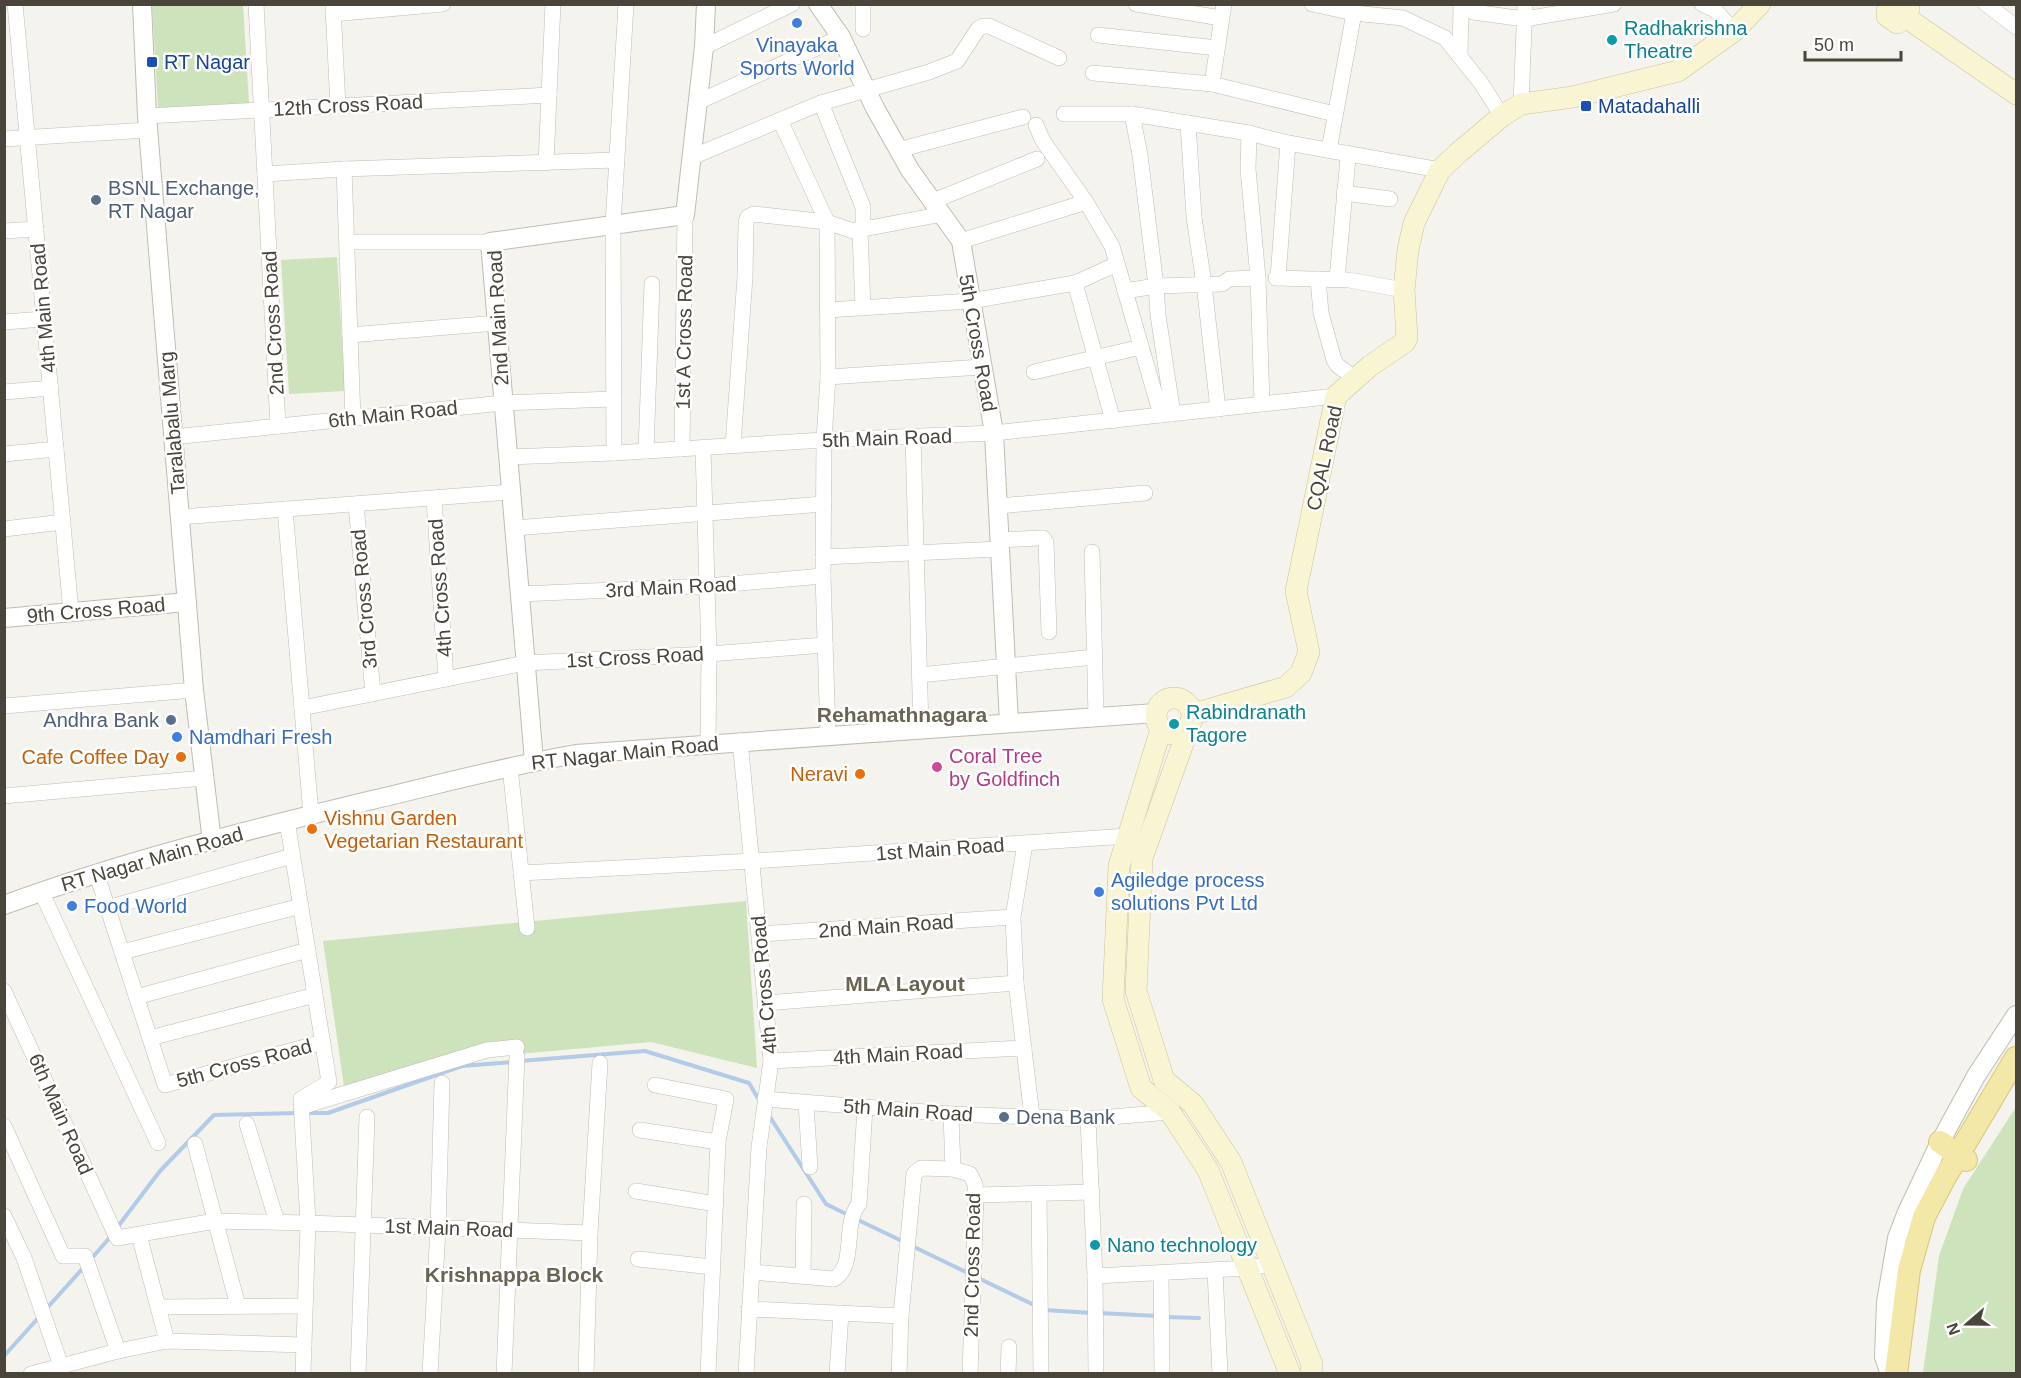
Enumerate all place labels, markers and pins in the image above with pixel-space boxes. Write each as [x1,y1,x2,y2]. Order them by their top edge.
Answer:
marker: Vinayaka Sports World [790,16,804,30]
place label: Radhakrishna Theatre [1624,17,1748,62]
marker: Radhakrishna Theatre [1605,33,1619,47]
place label: Vinayaka Sports World [739,34,855,79]
place label: RT Nagar [164,51,250,73]
marker: RT Nagar [145,55,159,69]
place label: Matadahalli [1598,95,1700,117]
marker: Matadahalli [1579,99,1593,113]
place label: BSNL Exchange, RT Nagar [108,177,260,222]
marker: BSNL Exchange, RT Nagar [89,193,103,207]
place label: Rabindranath Tagore [1186,701,1306,746]
place label: Andhra Bank [43,709,160,731]
marker: Andhra Bank [164,713,178,727]
marker: Rabindranath Tagore [1167,717,1181,731]
place label: Namdhari Fresh [189,726,332,748]
marker: Namdhari Fresh [170,730,184,744]
place label: Coral Tree by Goldfinch [949,745,1060,790]
place label: Cafe Coffee Day [22,746,169,768]
marker: Cafe Coffee Day [174,750,188,764]
marker: Coral Tree by Goldfinch [930,760,944,774]
place label: Neravi [790,763,848,785]
marker: Neravi [853,767,867,781]
place label: Vishnu Garden Vegetarian Restaurant [324,807,523,852]
marker: Vishnu Garden Vegetarian Restaurant [305,822,319,836]
place label: Agiledge process solutions Pvt Ltd [1111,869,1264,914]
marker: Agiledge process solutions Pvt Ltd [1092,885,1106,899]
place label: Food World [84,895,187,917]
marker: Food World [65,899,79,913]
place label: Dena Bank [1016,1106,1116,1128]
marker: Dena Bank [997,1110,1011,1124]
place label: Nano technology [1107,1234,1257,1256]
marker: Nano technology [1088,1238,1102,1252]

